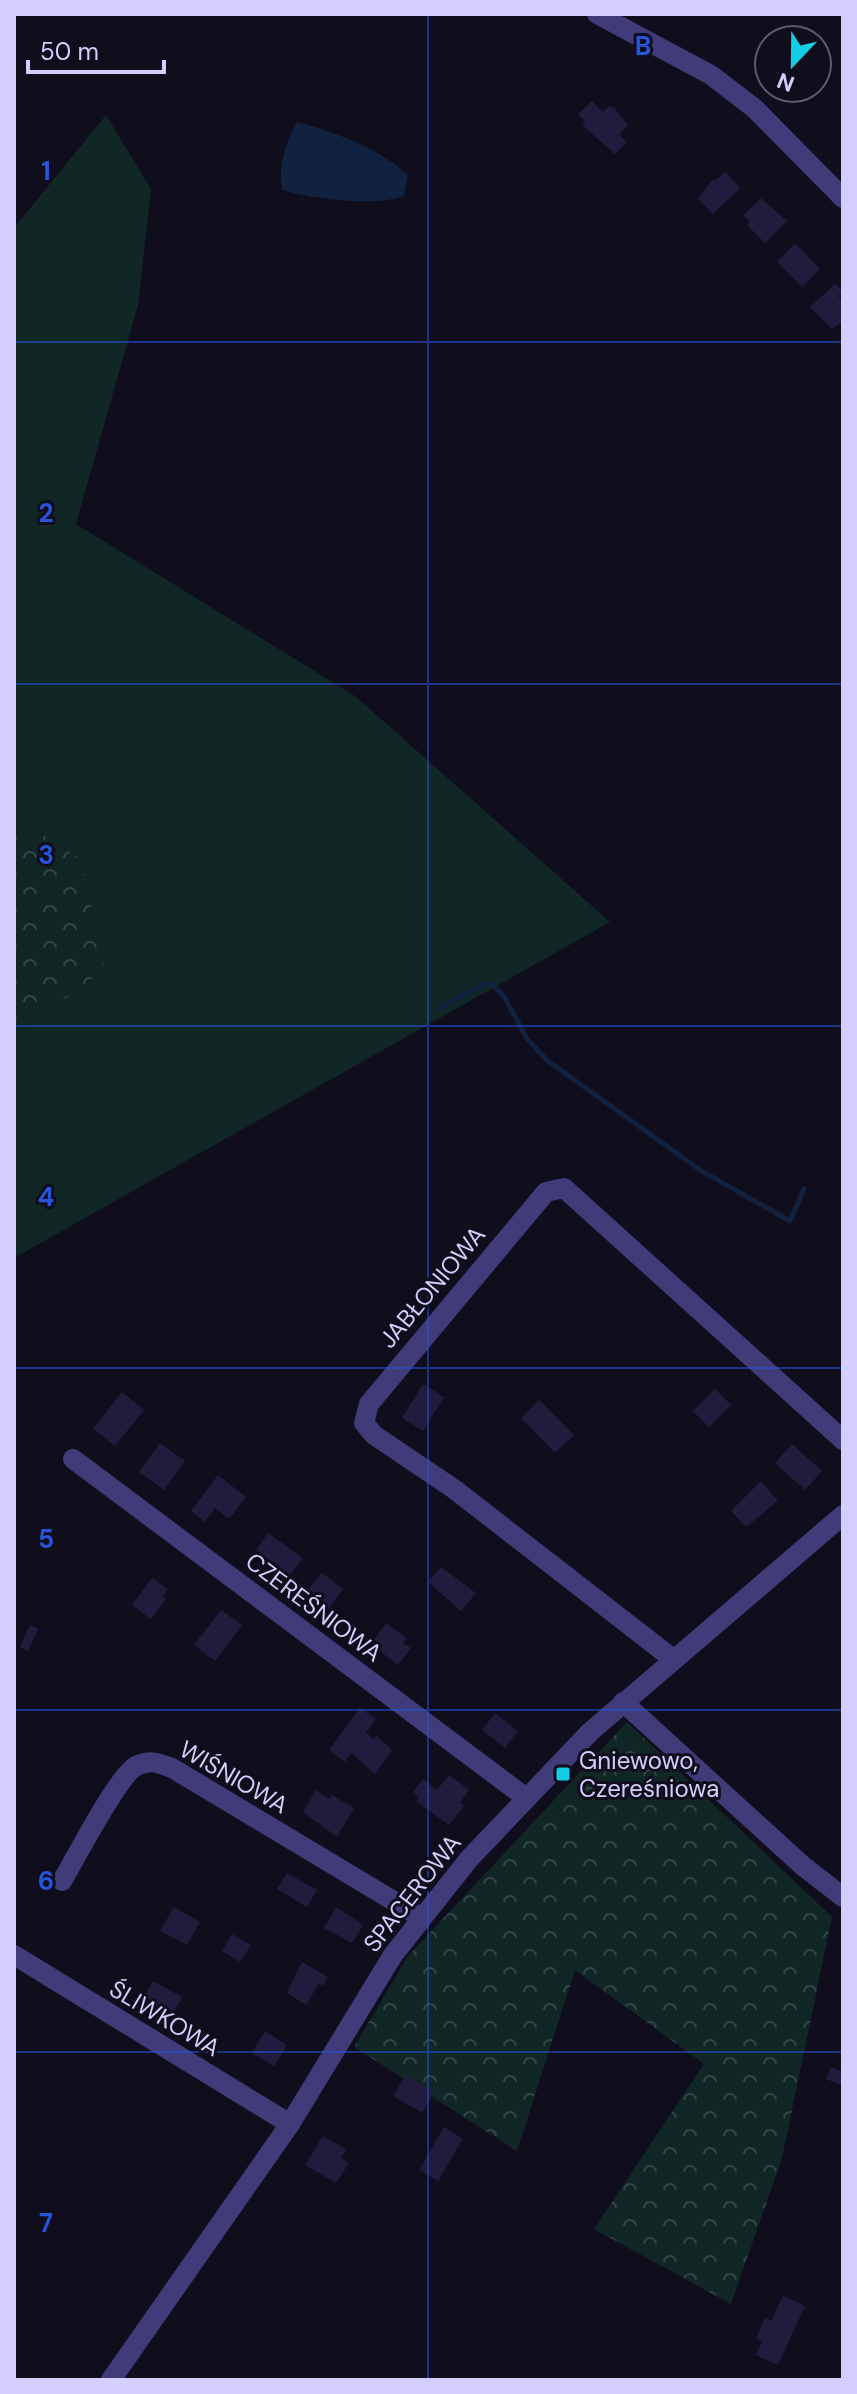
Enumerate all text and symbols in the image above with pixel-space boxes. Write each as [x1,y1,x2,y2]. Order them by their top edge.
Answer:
scale bar [28,24,164,74]
north arrow [753,24,833,104]
text: B [635,29,651,63]
text: 50 m [40,36,99,67]
text: N [773,66,799,99]
text: 1 [41,154,51,188]
text: 2 [38,496,54,530]
text: 3 [38,838,54,872]
text: 4 [38,1180,54,1214]
street label: JABŁONIOWA [372,1220,492,1354]
text: 5 [38,1522,54,1556]
street label: CZEREŚNIOWA [240,1546,389,1669]
street label: WIŚNIOWA [174,1733,294,1821]
place label: Gniewowo, Czereśniowa [579,1745,719,1804]
marker: Gniewowo, Czereśniowa [554,1765,572,1783]
street label: SPACEROWA [356,1828,468,1958]
text: 6 [38,1864,54,1898]
street label: ŚLIWKOWA [104,1973,226,2063]
text: 7 [39,2206,53,2240]

